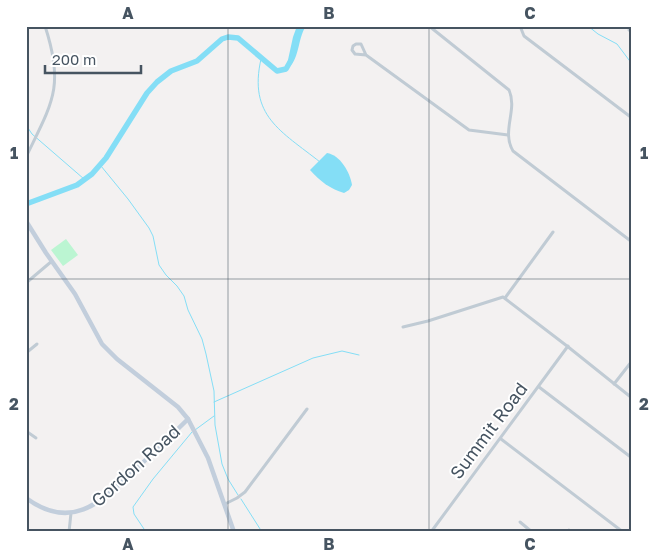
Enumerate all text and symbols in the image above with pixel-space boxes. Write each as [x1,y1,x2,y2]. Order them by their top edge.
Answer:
text: A [122,3,134,23]
text: B [323,3,335,23]
text: C [524,3,536,23]
scale bar [45,42,141,74]
text: 200 m [52,50,96,68]
text: 1 [10,143,18,163]
text: 1 [640,143,648,163]
street label: Summit Road [445,378,532,483]
text: 2 [9,394,19,414]
text: 2 [639,394,649,414]
street label: Gordon Road [86,420,184,511]
text: A [122,534,134,554]
text: B [323,534,335,554]
text: C [524,534,536,554]

